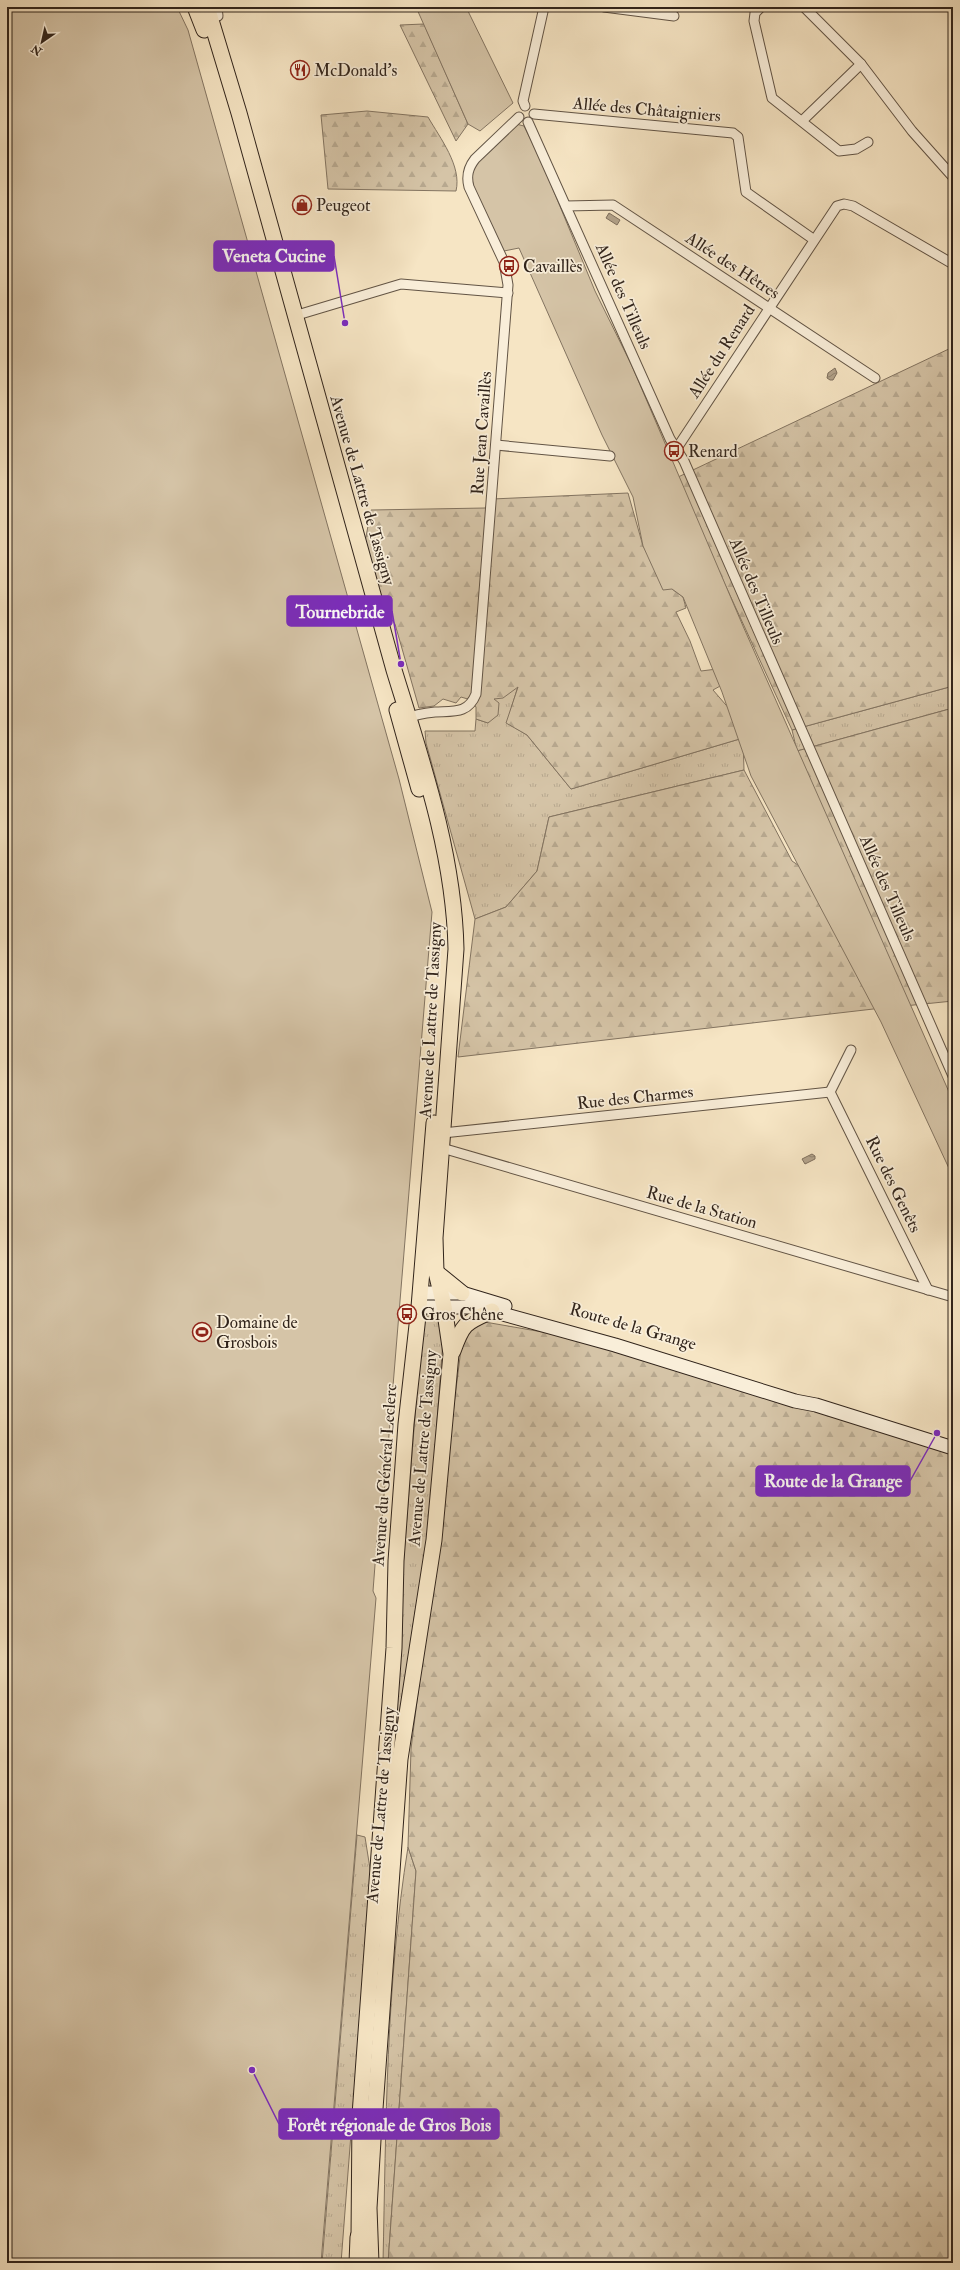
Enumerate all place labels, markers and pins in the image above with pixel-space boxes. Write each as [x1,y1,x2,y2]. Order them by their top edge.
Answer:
restaurant icon: McDonald's [289,59,311,81]
place label: McDonald's [314,60,397,81]
shop icon: Peugeot [291,194,313,216]
place label: Peugeot [316,195,371,216]
callout: Veneta Cucine [214,241,334,271]
bus stop icon: Cavaillès [498,255,520,277]
place label: Cavaillès [523,256,583,277]
bus stop icon: Renard [663,440,685,462]
place label: Renard [688,441,738,462]
callout: Tournebride [287,596,392,626]
bus stop icon: Gros Chêne [396,1303,418,1325]
place label: Gros Chêne [421,1304,504,1325]
place label: Domaine de Grosbois [216,1312,298,1353]
sports icon: Domaine de Grosbois [191,1321,213,1343]
callout: Route de la Grange [756,1466,910,1496]
callout: Forêt régionale de Gros Bois [279,2109,499,2139]

